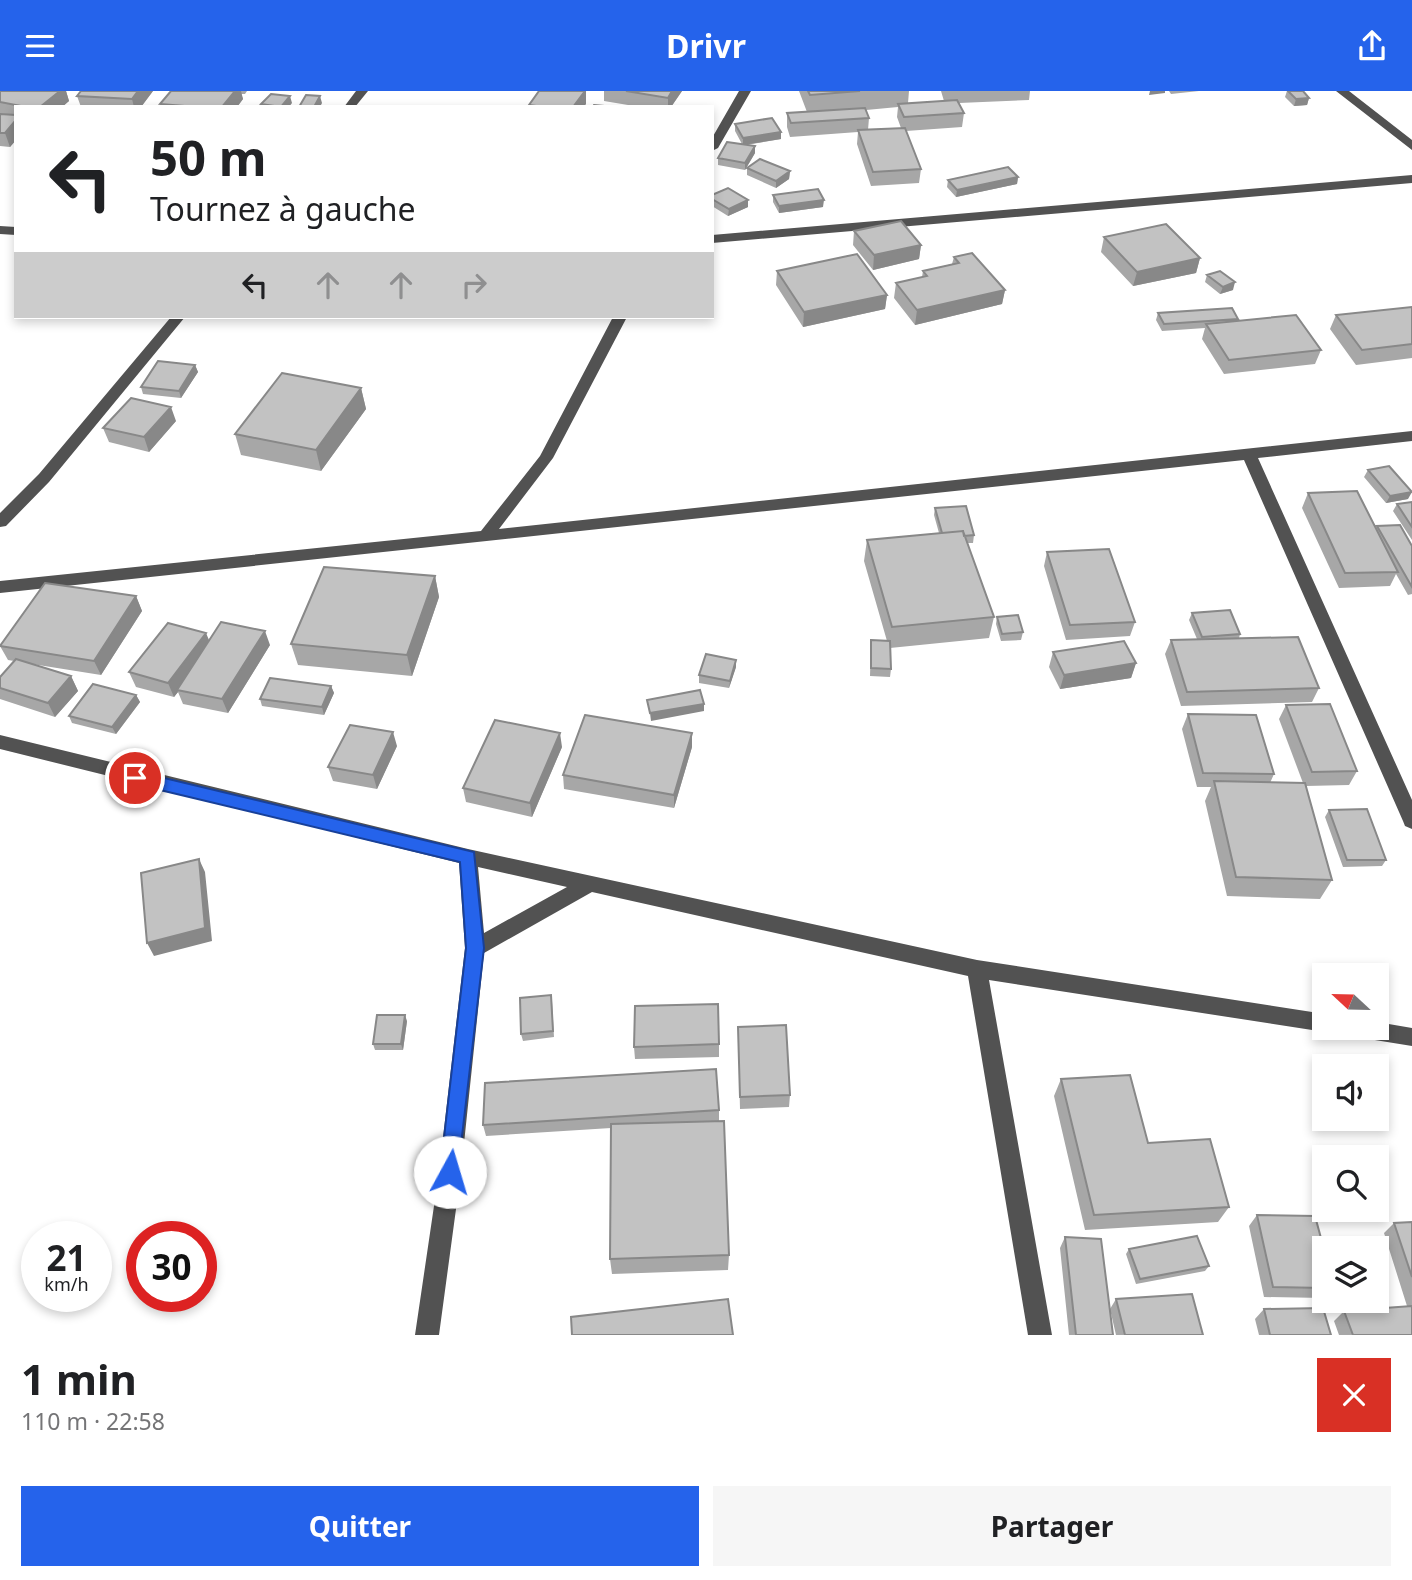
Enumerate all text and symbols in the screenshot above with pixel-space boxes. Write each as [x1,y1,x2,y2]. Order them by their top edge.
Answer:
text: Drivr [666,24,746,67]
icon: menu [21,27,59,65]
icon: share [1353,27,1391,65]
text: 50 m [150,124,267,190]
icon: left [35,133,126,224]
text: Tournez à gauche [150,187,416,230]
icon: left [236,266,274,304]
icon: ahead [309,266,347,304]
icon: ahead [382,266,420,304]
icon: right [455,266,493,304]
pin [105,748,165,808]
icon: arrive [116,759,154,797]
north arrow [1312,963,1390,1039]
map controls [1312,963,1389,1313]
button: sound [1312,1054,1389,1131]
position arrow [413,1135,487,1209]
button: search [1312,1145,1389,1222]
speed limit sign: 30 [126,1221,217,1312]
text: 21 [46,1234,87,1281]
button: layers [1312,1236,1389,1313]
text: km/h [44,1272,89,1296]
text: 1 min [21,1350,137,1407]
button: close [1317,1358,1391,1432]
text: 110 m · 22:58 [21,1405,165,1437]
button: Quitter [21,1486,699,1566]
button: Partager [713,1486,1391,1566]

